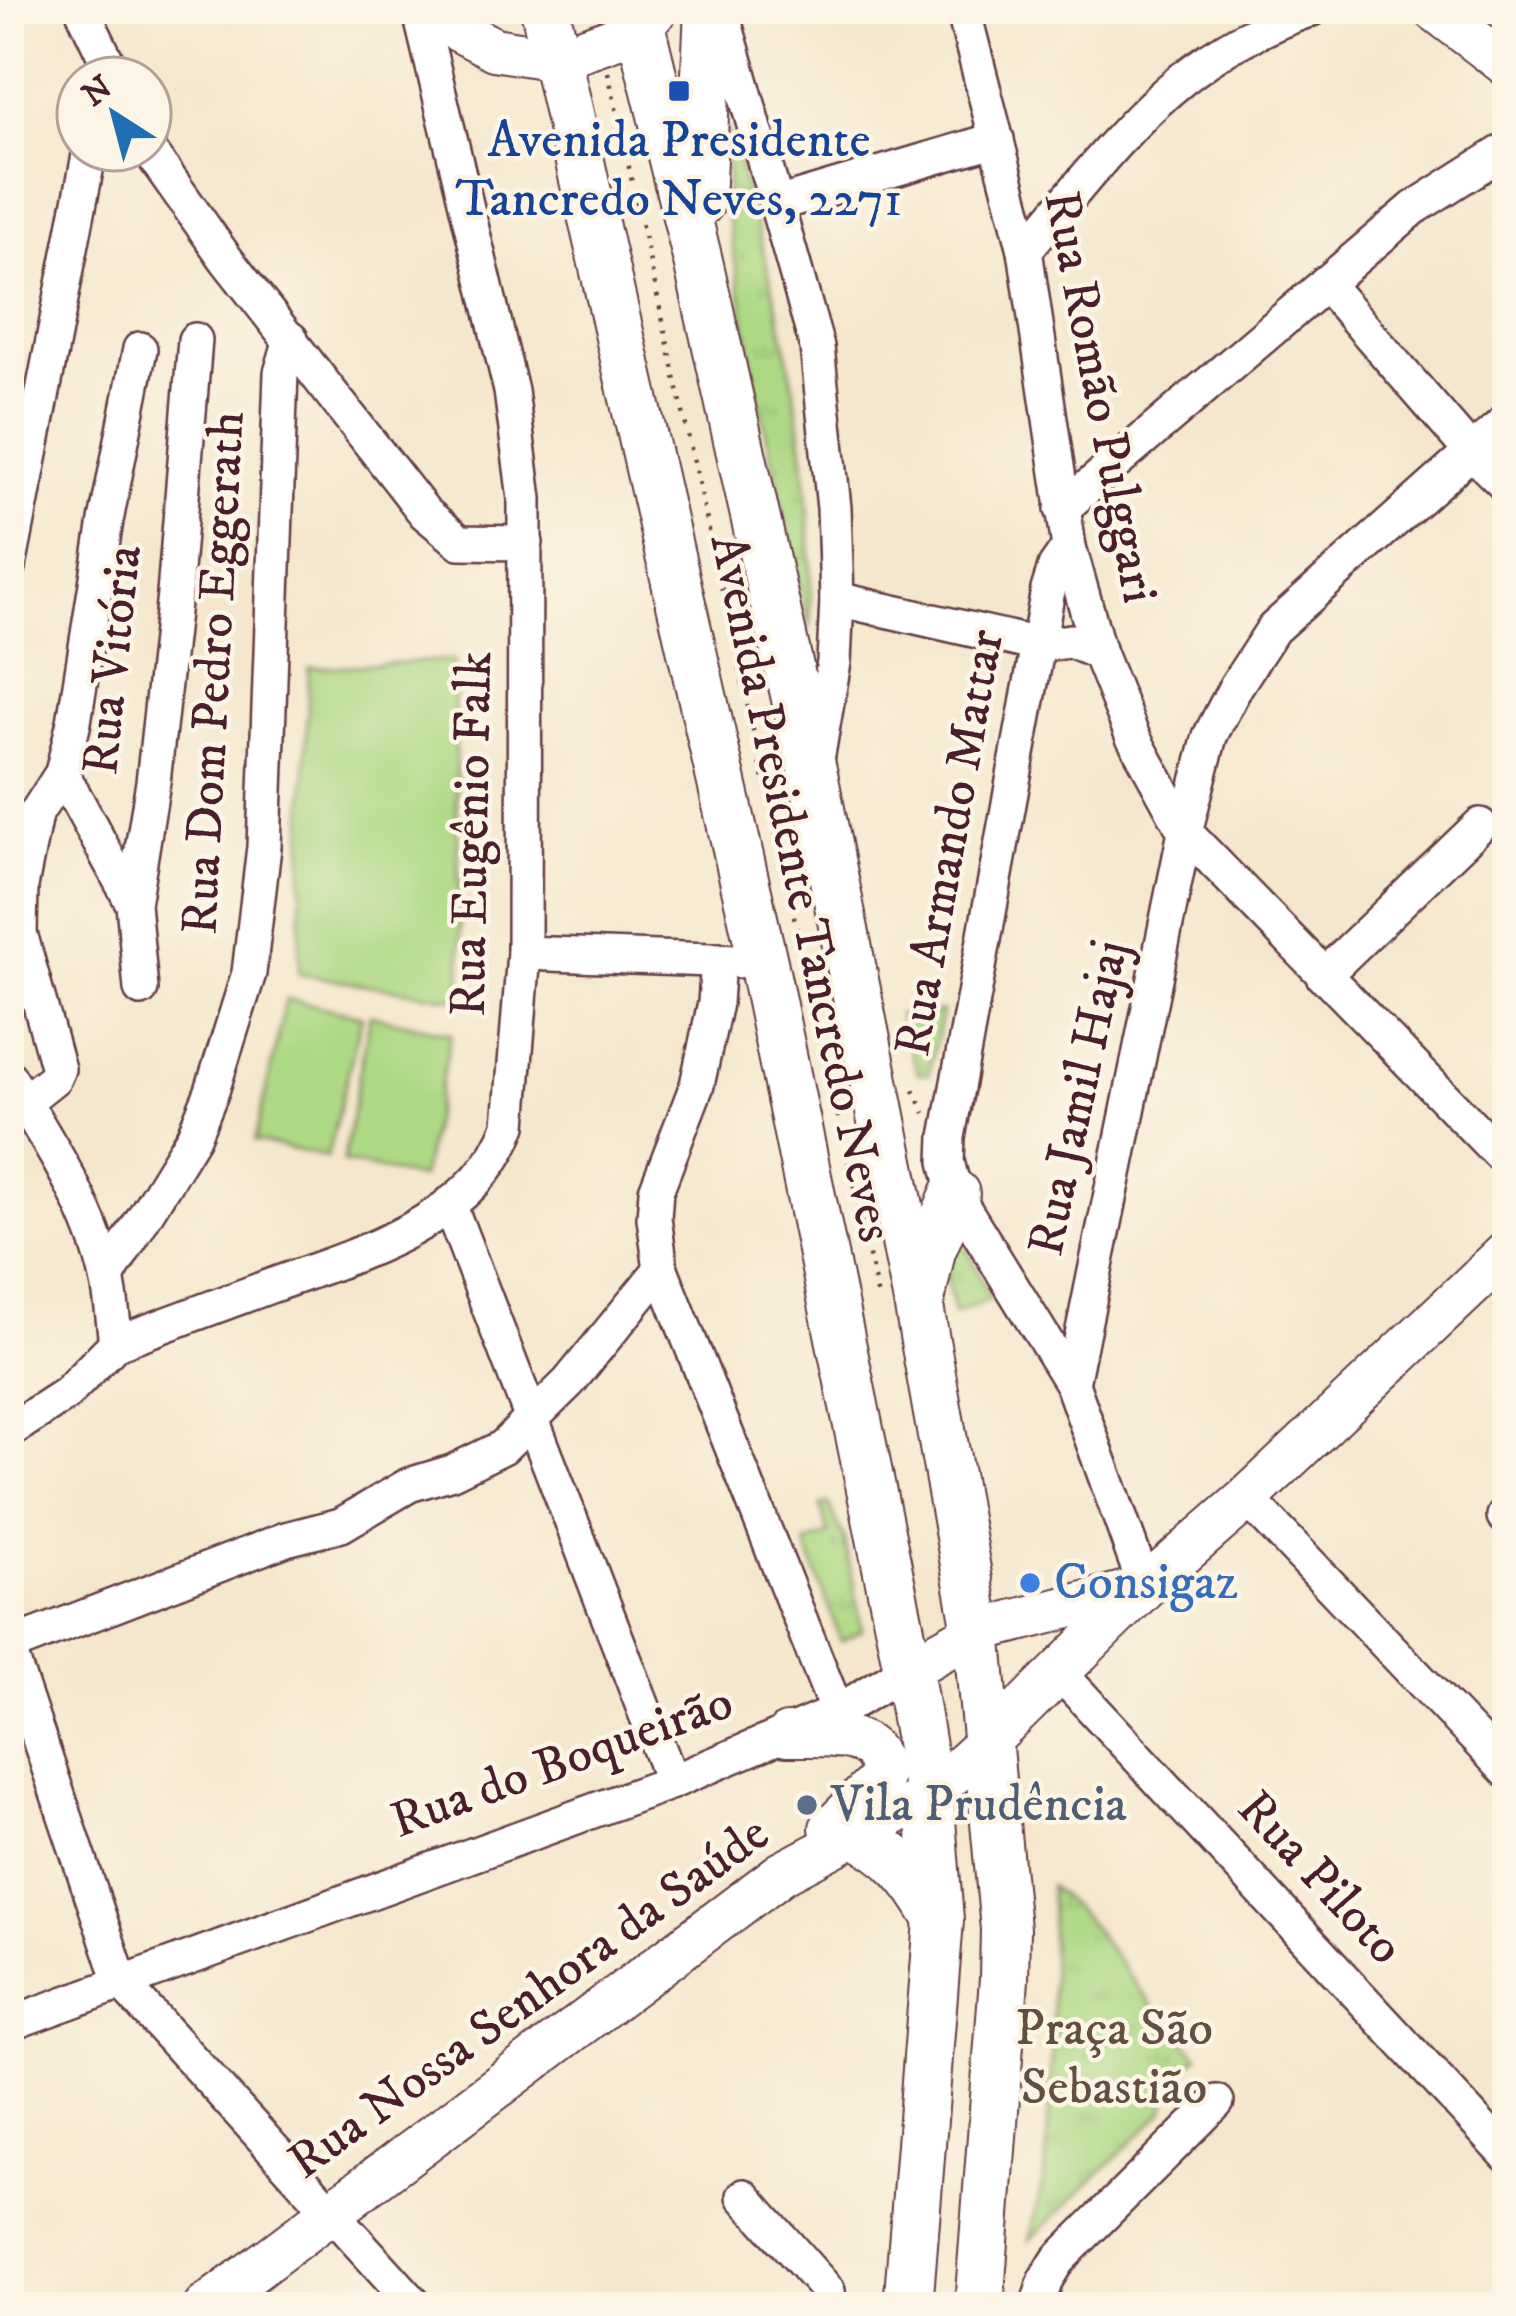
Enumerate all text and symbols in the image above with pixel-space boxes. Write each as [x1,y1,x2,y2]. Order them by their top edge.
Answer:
north arrow [54,54,174,174]
text: N [75,67,121,116]
marker: Avenida Presidente Tancredo Neves, 2271 [666,78,692,104]
place label: Avenida Presidente Tancredo Neves, 2271 [455,109,903,232]
street label: Rua Romão Pulggari [1029,186,1171,608]
street label: Rua Dom Pedro Eggerath [168,410,260,936]
street label: Avenida Presidente Tancredo Neves [695,528,907,1248]
street label: Rua Vitória [69,542,157,778]
street label: Rua Armando Mattar [881,625,1019,1061]
street label: Rua Eugênio Falk [437,651,507,1017]
street label: Rua Jamil Hajaj [1014,935,1144,1261]
place label: Consigaz [1054,1551,1238,1615]
marker: Consigaz [1017,1570,1043,1596]
street label: Rua do Boqueirão [382,1671,742,1853]
place label: Vila Prudência [830,1773,1127,1837]
street label: Rua Piloto [1223,1778,1417,1978]
marker: Vila Prudência [794,1792,820,1818]
street label: Rua Nossa Senhora da Saúde [276,1802,782,2194]
park label: Praça São Sebastião [1015,1997,1213,2120]

